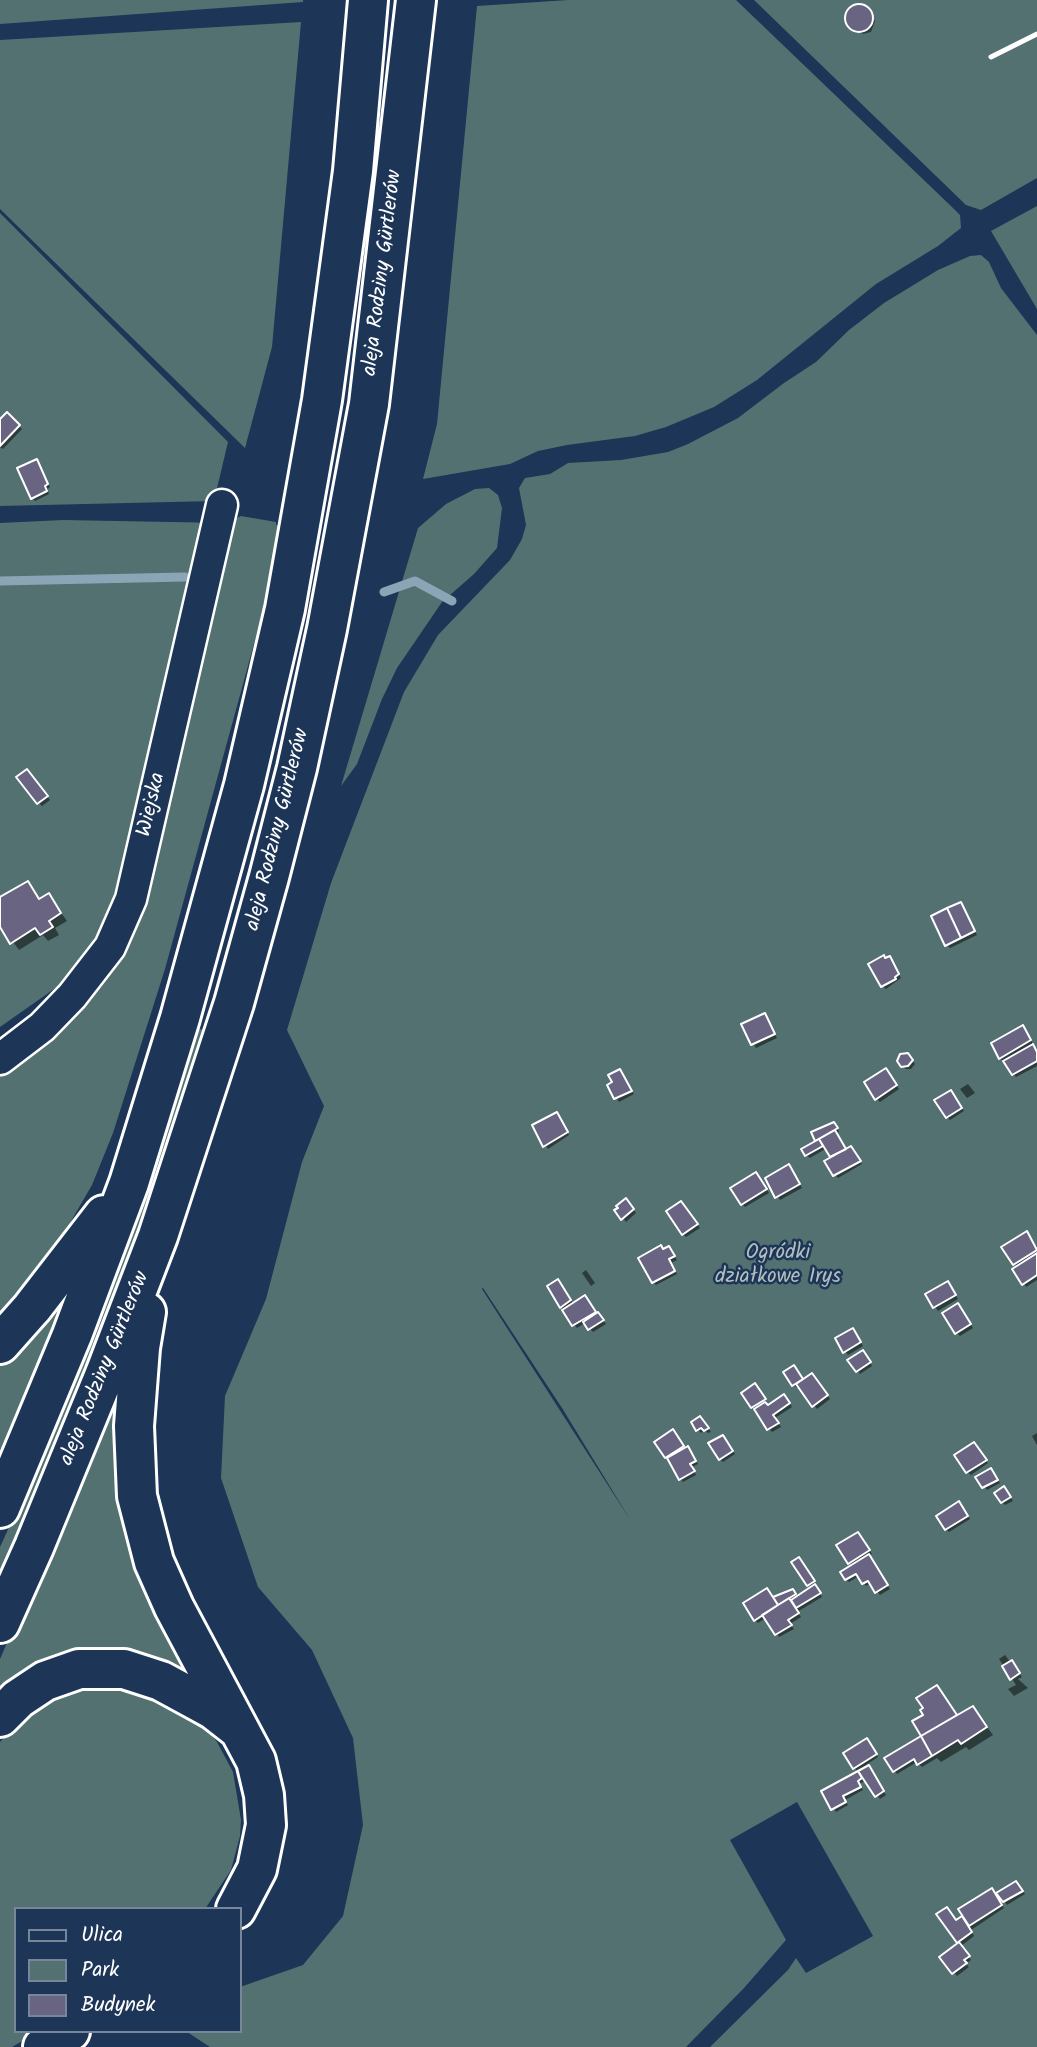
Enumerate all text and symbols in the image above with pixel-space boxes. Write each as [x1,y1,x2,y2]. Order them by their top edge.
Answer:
street label: aleja Rodziny Gürtlerów [359,169,409,377]
street label: aleja Rodziny Gürtlerów [242,726,316,934]
street label: Wiejska [133,771,173,839]
park label: Ogródki działkowe Irys [715,1241,841,1291]
street label: aleja Rodziny Gürtlerów [56,1268,156,1470]
legend [14,1907,242,2033]
text: Ulica [81,1919,123,1952]
text: Park [81,1954,119,1987]
text: Budynek [81,1989,155,2022]

